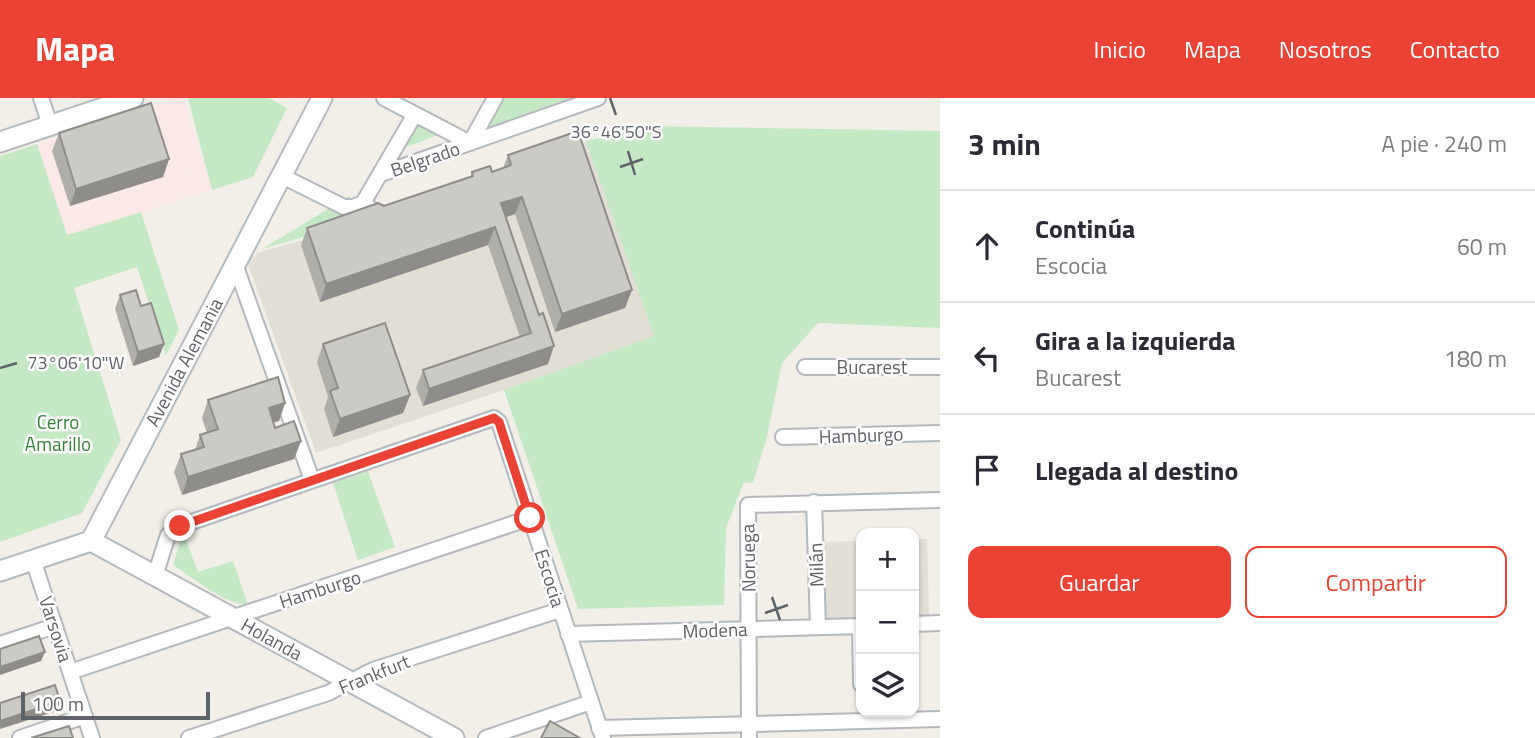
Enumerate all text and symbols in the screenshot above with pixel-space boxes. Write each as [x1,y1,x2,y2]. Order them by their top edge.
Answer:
text: Mapa [35,24,115,74]
text: Inicio [1094,31,1146,67]
text: Mapa [1184,31,1241,67]
text: Nosotros [1279,31,1372,67]
text: Contacto [1410,31,1500,67]
text: 36°46'50"S [571,118,661,145]
text: 3 min [968,121,1041,167]
text: A pie · 240 m [1381,126,1507,161]
street label: Belgrado [386,133,463,184]
text: Continúa [1035,209,1135,248]
icon: ahead [968,227,1006,265]
text: 60 m [1457,229,1507,264]
text: Escocia [1035,248,1107,283]
street label: Avenida Alemania [137,292,230,431]
text: Gira a la izquierda [1035,321,1236,360]
icon: left [968,339,1006,377]
text: 180 m [1444,341,1507,376]
text: 73°06'10"W [28,349,125,376]
street label: Bucarest [836,352,908,381]
text: Bucarest [1035,360,1121,395]
park label: Cerro Amarillo [25,407,91,458]
street label: Hamburgo [818,419,904,450]
icon: arrive [968,451,1006,489]
text: Llegada al destino [1035,451,1238,490]
route start [514,502,545,533]
route end [164,510,195,541]
street label: Noruega [732,523,763,592]
map controls [856,528,919,717]
button: + [856,528,919,591]
street label: Milán [800,542,831,588]
street label: Escocia [527,545,574,611]
button: Guardar [968,546,1231,618]
button: Compartir [1245,546,1507,618]
street label: Hamburgo [275,562,365,615]
button: − [856,591,919,654]
street label: Varsovia [32,592,81,666]
street label: Holanda [236,610,309,668]
street label: Modena [682,614,749,645]
street label: Frankfurt [334,646,414,701]
button: layers [856,654,919,717]
scale bar [21,689,210,721]
text: 100 m [32,689,84,718]

